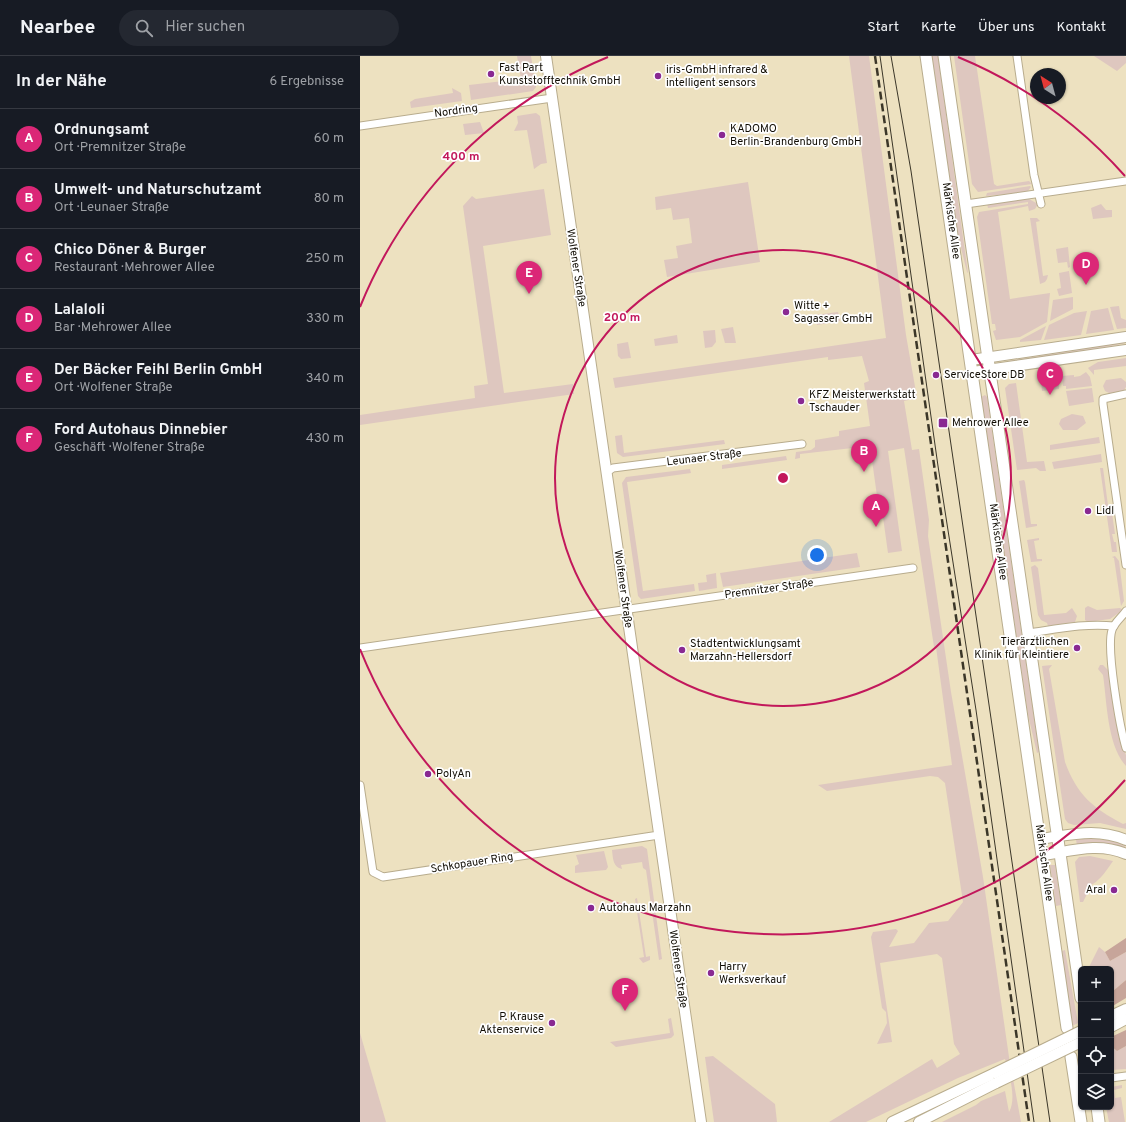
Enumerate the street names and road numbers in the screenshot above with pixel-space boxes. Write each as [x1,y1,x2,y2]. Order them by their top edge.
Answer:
street label: Nordring [433,101,479,121]
street label: Märkische Allee [939,182,963,260]
street label: Wolfener Straße [563,228,589,308]
street label: Leunaer Straße [666,446,742,470]
street label: Märkische Allee [986,503,1010,581]
street label: Wolfener Straße [611,549,635,629]
street label: Premnitzer Straße [724,576,815,602]
street label: Märkische Allee [1032,824,1056,902]
street label: Schkopauer Ring [430,850,514,876]
street label: Wolfener Straße [666,929,690,1009]

